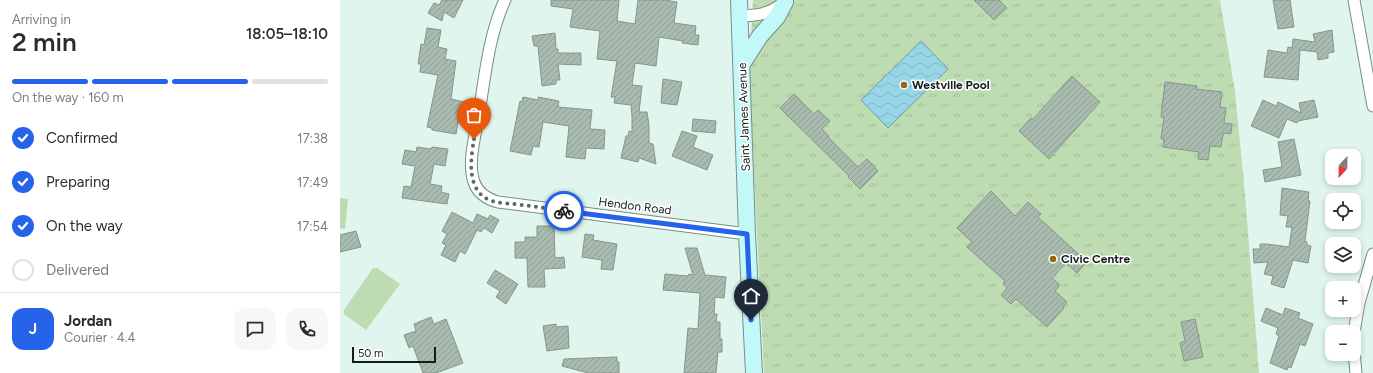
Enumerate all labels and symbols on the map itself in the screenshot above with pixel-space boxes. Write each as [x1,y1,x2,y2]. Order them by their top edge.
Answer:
street label: Saint James Avenue [735,62,753,172]
place label: Westville Pool [912,78,990,92]
marker: Westville Pool [899,80,909,90]
pin [457,98,491,139]
north arrow [1325,149,1361,185]
courier [544,191,584,231]
street label: Hendon Road [598,195,672,217]
place label: Civic Centre [1061,252,1131,266]
marker: Civic Centre [1048,254,1058,264]
pin [734,279,768,320]
scale bar [352,345,436,364]

